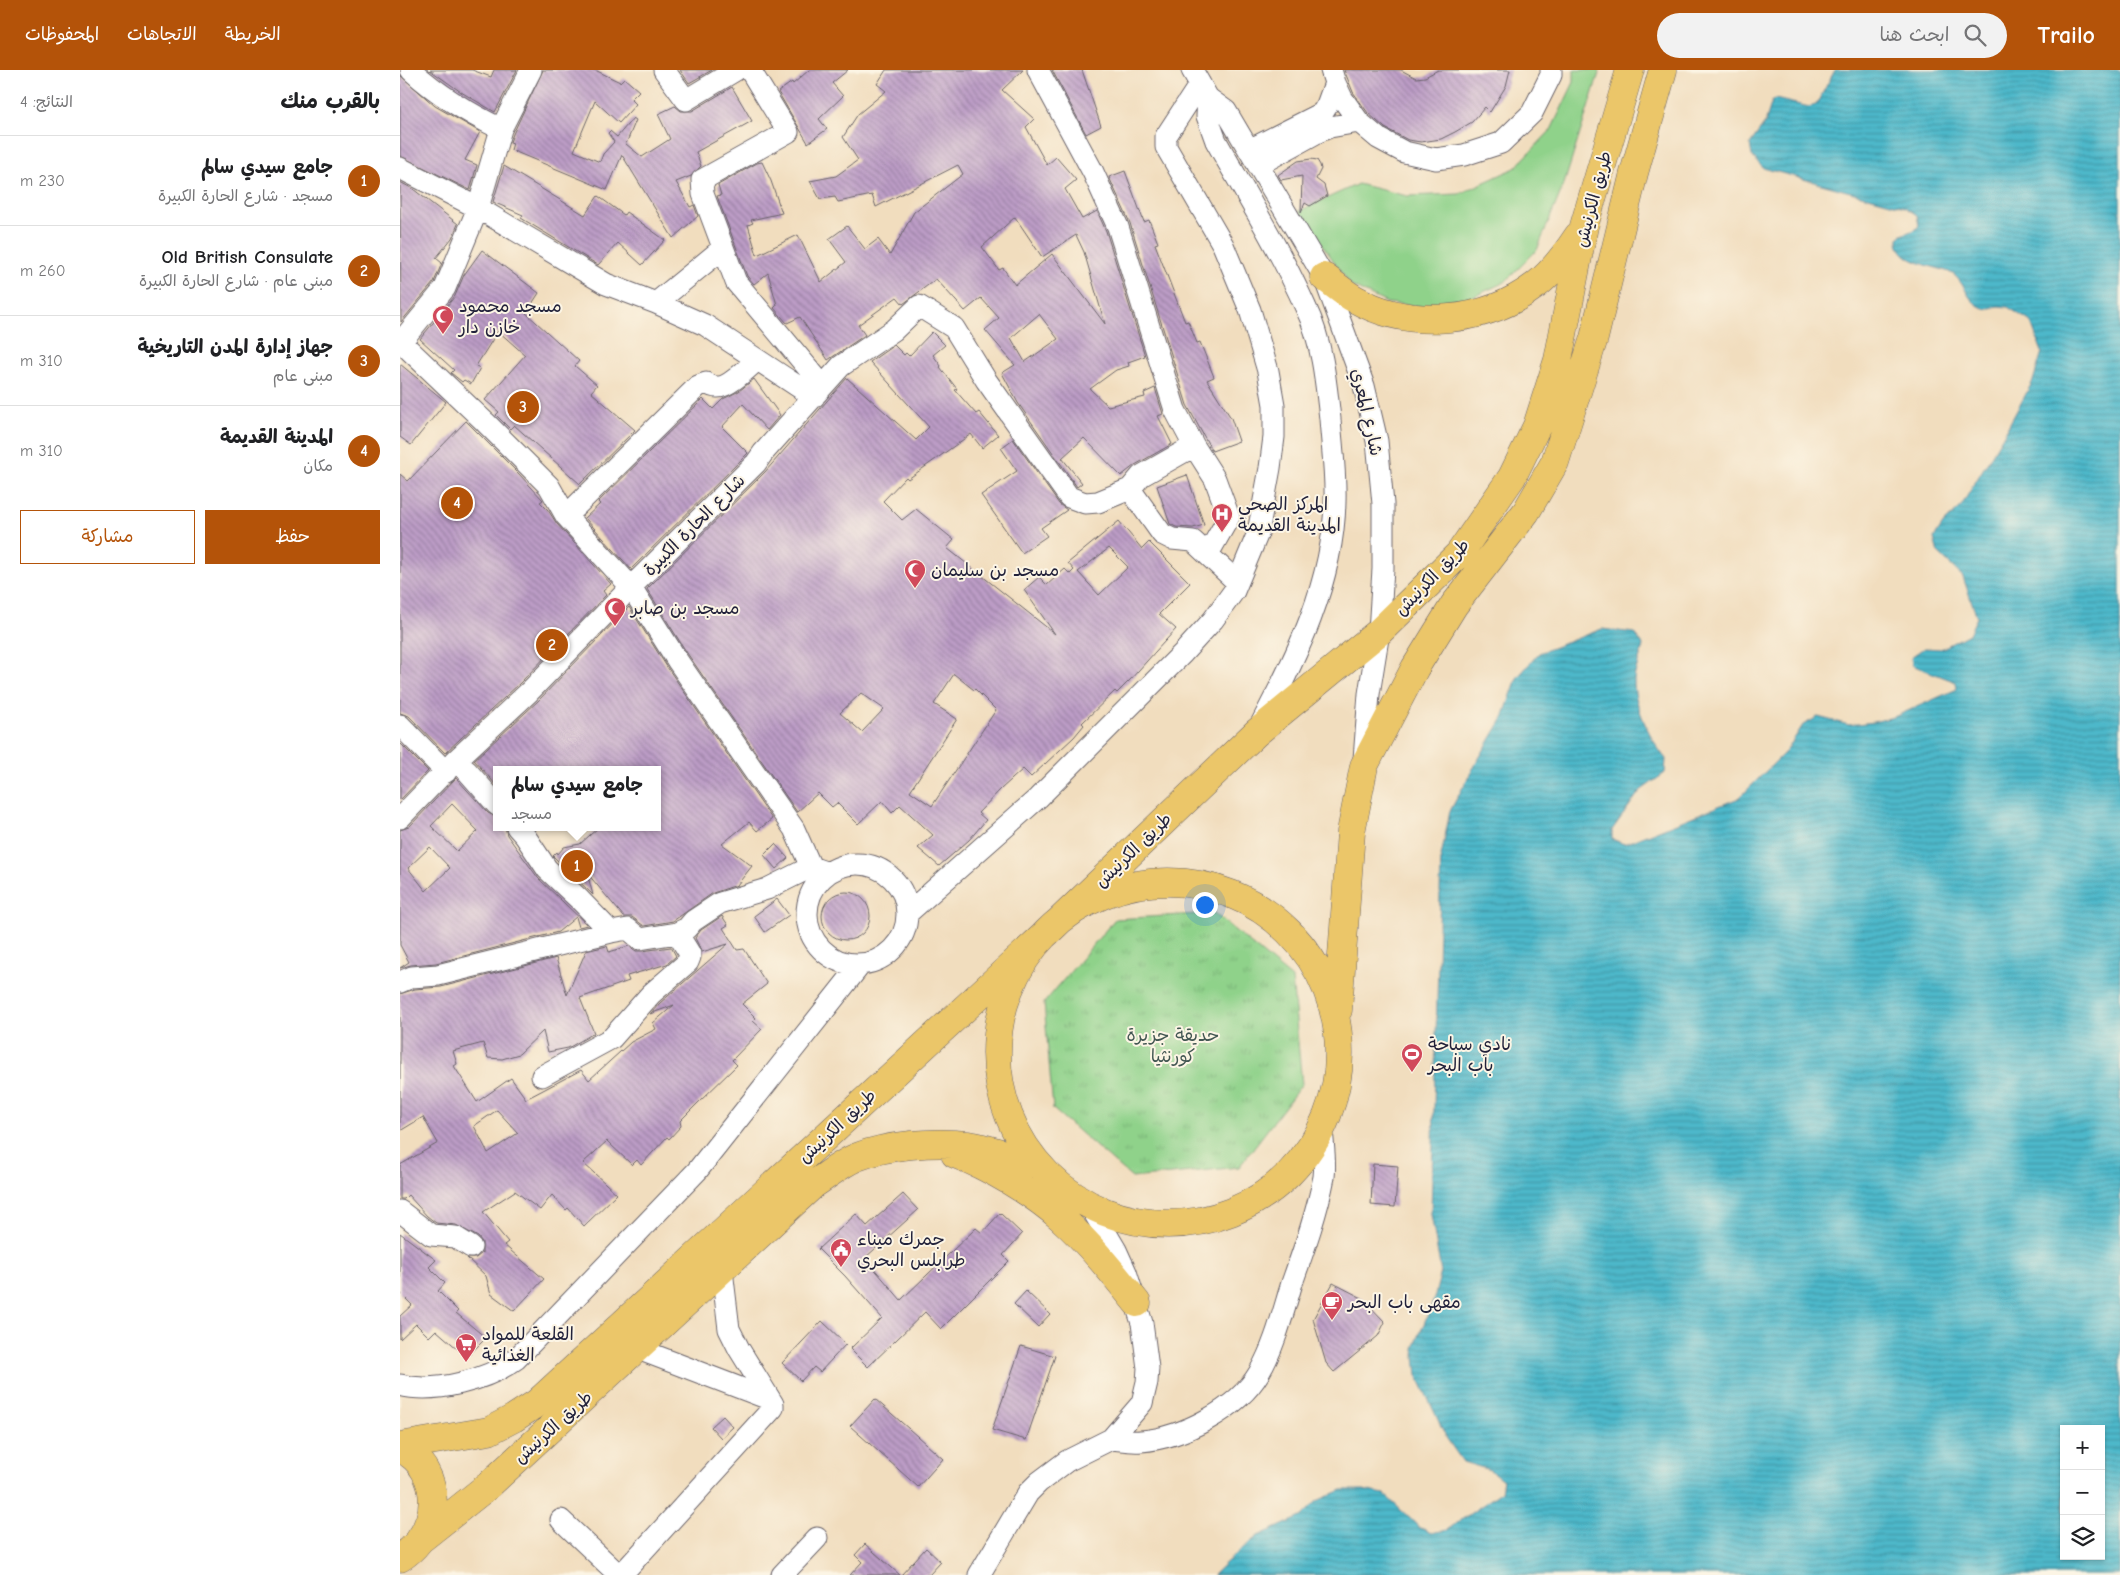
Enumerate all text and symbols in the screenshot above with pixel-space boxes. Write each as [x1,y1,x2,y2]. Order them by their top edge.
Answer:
search box [1657,13,2007,58]
icon: search [1961,21,1989,49]
text: Trailo [2037,21,2095,49]
text: المحفوظات [25,24,99,45]
text: الاتجاهات [127,24,197,45]
text: الخريطة [225,24,281,45]
text: ابحث هنا [1880,24,1949,46]
text: بالقرب منك [280,89,380,113]
text: النتائج: 4 [20,93,73,111]
street label: طريق الكرنيش [1571,149,1616,249]
text: جامع سيدي سالم [201,156,333,178]
text: 230 m [20,172,65,190]
text: 1 [361,172,367,190]
text: مسجد · شارع الحارة الكبيرة [158,187,333,205]
text: Old British Consulate [161,246,333,268]
text: 260 m [20,262,65,280]
text: 2 [360,262,368,280]
text: مبنى عام · شارع الحارة الكبيرة [139,272,333,290]
place label: مسجد محمود خازن دار [457,296,562,338]
mosque icon: مسجد محمود خازن دار [431,304,455,335]
text: جهاز إدارة المدن التاريخية [138,336,333,358]
text: 310 m [20,352,63,370]
text: 3 [360,352,368,370]
street label: شارع المعري [1344,366,1387,458]
text: مبنى عام [273,367,333,385]
pin: 3 [507,388,539,426]
text: المدينة القديمة [220,426,333,448]
text: 310 m [20,442,63,460]
text: 4 [360,442,368,460]
text: مكان [303,457,333,475]
street label: شارع الحارة الكبيرة [639,470,750,581]
pin: 4 [441,484,473,522]
place label: المركز الصحي المدينة القديمة [1238,494,1341,536]
hospital icon: المركز الصحي المدينة القديمة [1210,502,1234,533]
button: مشاركة [20,510,195,564]
button: حفظ [205,510,380,564]
street label: طريق الكرنيش [1391,535,1474,620]
mosque icon: مسجد بن سليمان [903,558,927,589]
place label: مسجد بن سليمان [931,560,1059,581]
mosque icon: مسجد بن صابر [603,596,627,627]
place label: مسجد بن صابر [629,598,739,619]
pin: 2 [536,626,568,664]
popup [493,766,661,831]
text: جامع سيدي سالم [511,774,643,796]
text: مسجد [511,805,552,823]
street label: طريق الكرنيش [1091,809,1176,892]
pin: 1 [561,847,593,885]
your location [1192,892,1218,918]
park label: حديقة جزيرة كورنثيا [1127,1025,1219,1067]
place label: نادي سباحة باب البحر [1426,1034,1511,1076]
sports icon: نادي سباحة باب البحر [1400,1042,1424,1073]
street label: طريق الكرنيش [794,1085,881,1168]
place label: جمرك ميناء طرابلس البحري [857,1229,966,1273]
public building icon: جمرك ميناء طرابلس البحري [829,1237,853,1268]
cafe icon: مقهى باب البحر [1320,1290,1344,1321]
place label: مقهى باب البحر [1346,1292,1461,1313]
place label: القلعة للمواد الغذائية [482,1324,574,1366]
supermarket icon: القلعة للمواد الغذائية [454,1332,478,1363]
street label: طريق الكرنيش [510,1387,597,1468]
map controls [2060,1425,2105,1560]
button: + [2060,1425,2105,1470]
button: − [2060,1470,2105,1515]
button: layers [2060,1515,2105,1560]

